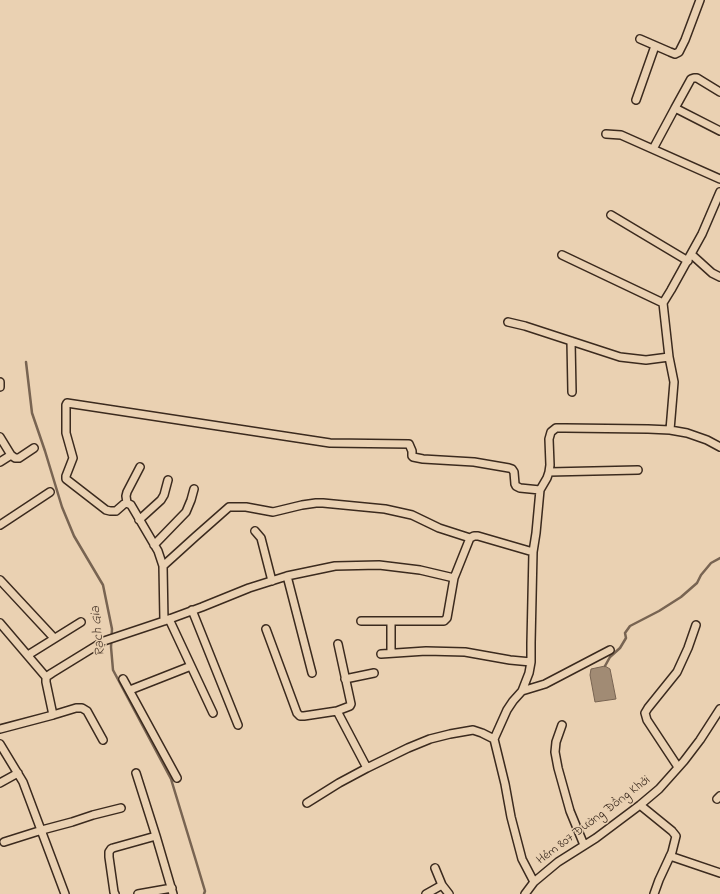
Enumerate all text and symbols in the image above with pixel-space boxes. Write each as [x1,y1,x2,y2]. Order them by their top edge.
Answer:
water label: Rạch Gia [88,605,110,657]
street label: Hẻm 807 Đường Đồng Khởi [534,773,654,869]

